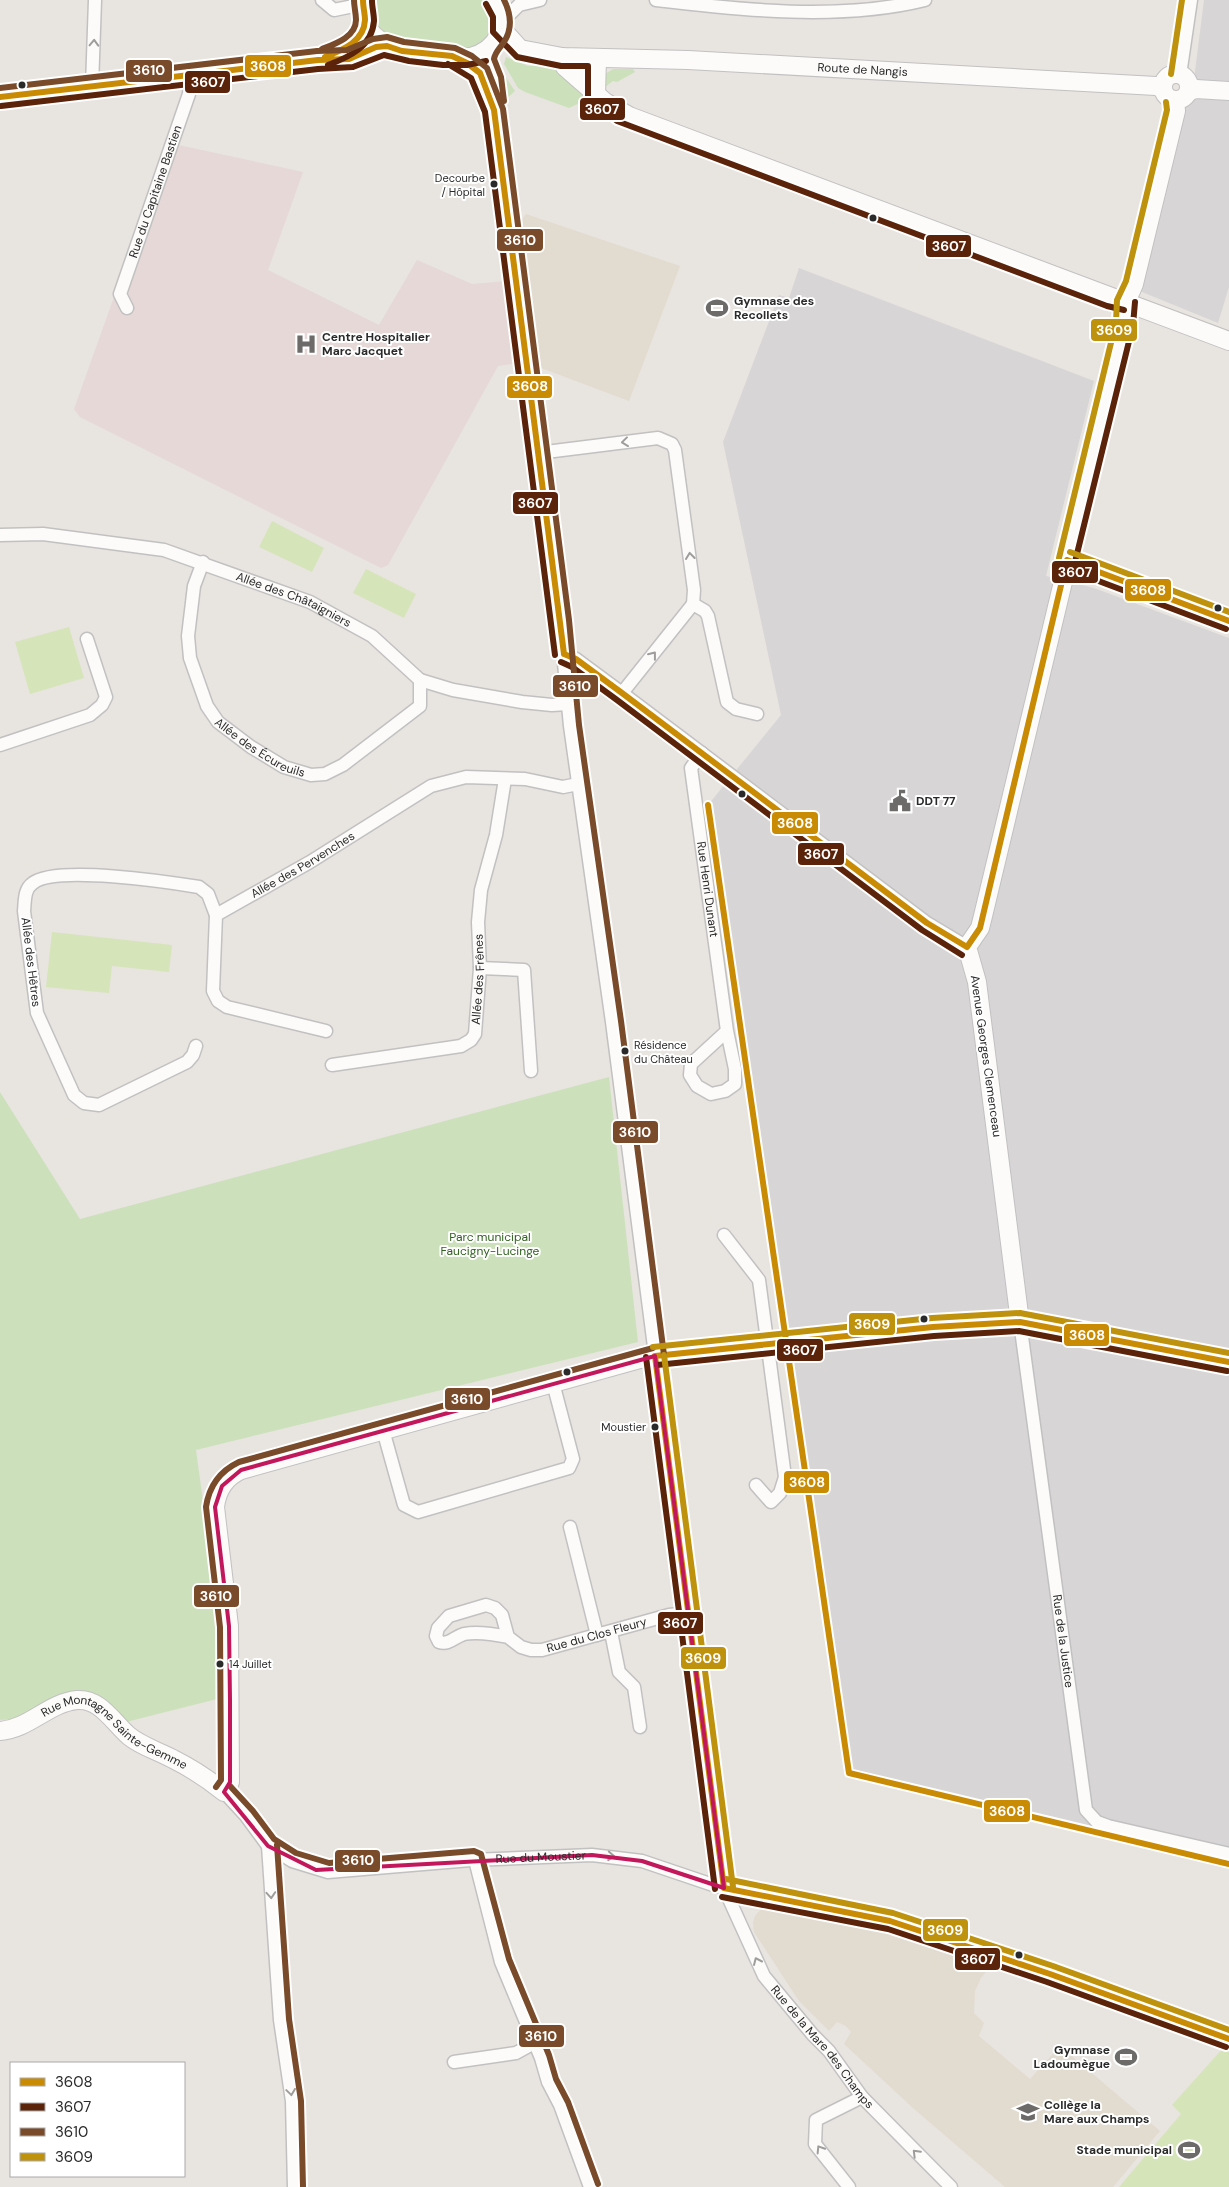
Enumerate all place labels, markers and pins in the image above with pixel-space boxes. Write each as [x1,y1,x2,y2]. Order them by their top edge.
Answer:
unlabelled marker [17,80,27,90]
place label: Decourbe / Hôpital [435,171,485,199]
marker: Decourbe / Hôpital [489,179,499,189]
unlabelled marker [868,213,878,223]
place label: Gymnase des Recollets [734,293,814,323]
sports icon: Gymnase des Recollets [704,295,730,321]
place label: Centre Hospitalier Marc Jacquet [322,329,430,359]
hospital icon: Centre Hospitalier Marc Jacquet [293,331,319,357]
unlabelled marker [1213,603,1223,613]
public building icon: DDT 77 [887,788,913,814]
unlabelled marker [737,789,747,799]
place label: DDT 77 [916,793,956,809]
place label: Résidence du Château [634,1038,693,1066]
marker: Résidence du Château [620,1046,630,1056]
unlabelled marker [919,1314,929,1324]
unlabelled marker [562,1367,572,1377]
place label: Moustier [601,1420,646,1434]
marker: Moustier [650,1422,660,1432]
place label: 14 Juillet [229,1657,272,1671]
marker: 14 Juillet [215,1659,225,1669]
unlabelled marker [1014,1950,1024,1960]
place label: Gymnase Ladoumègue [1034,2042,1110,2072]
sports icon: Gymnase Ladoumègue [1113,2044,1139,2070]
place label: Collège la Mare aux Champs [1044,2097,1149,2127]
school or university icon: Collège la Mare aux Champs [1015,2099,1041,2125]
sports icon: Stade municipal [1176,2137,1202,2163]
place label: Stade municipal [1077,2142,1172,2158]

